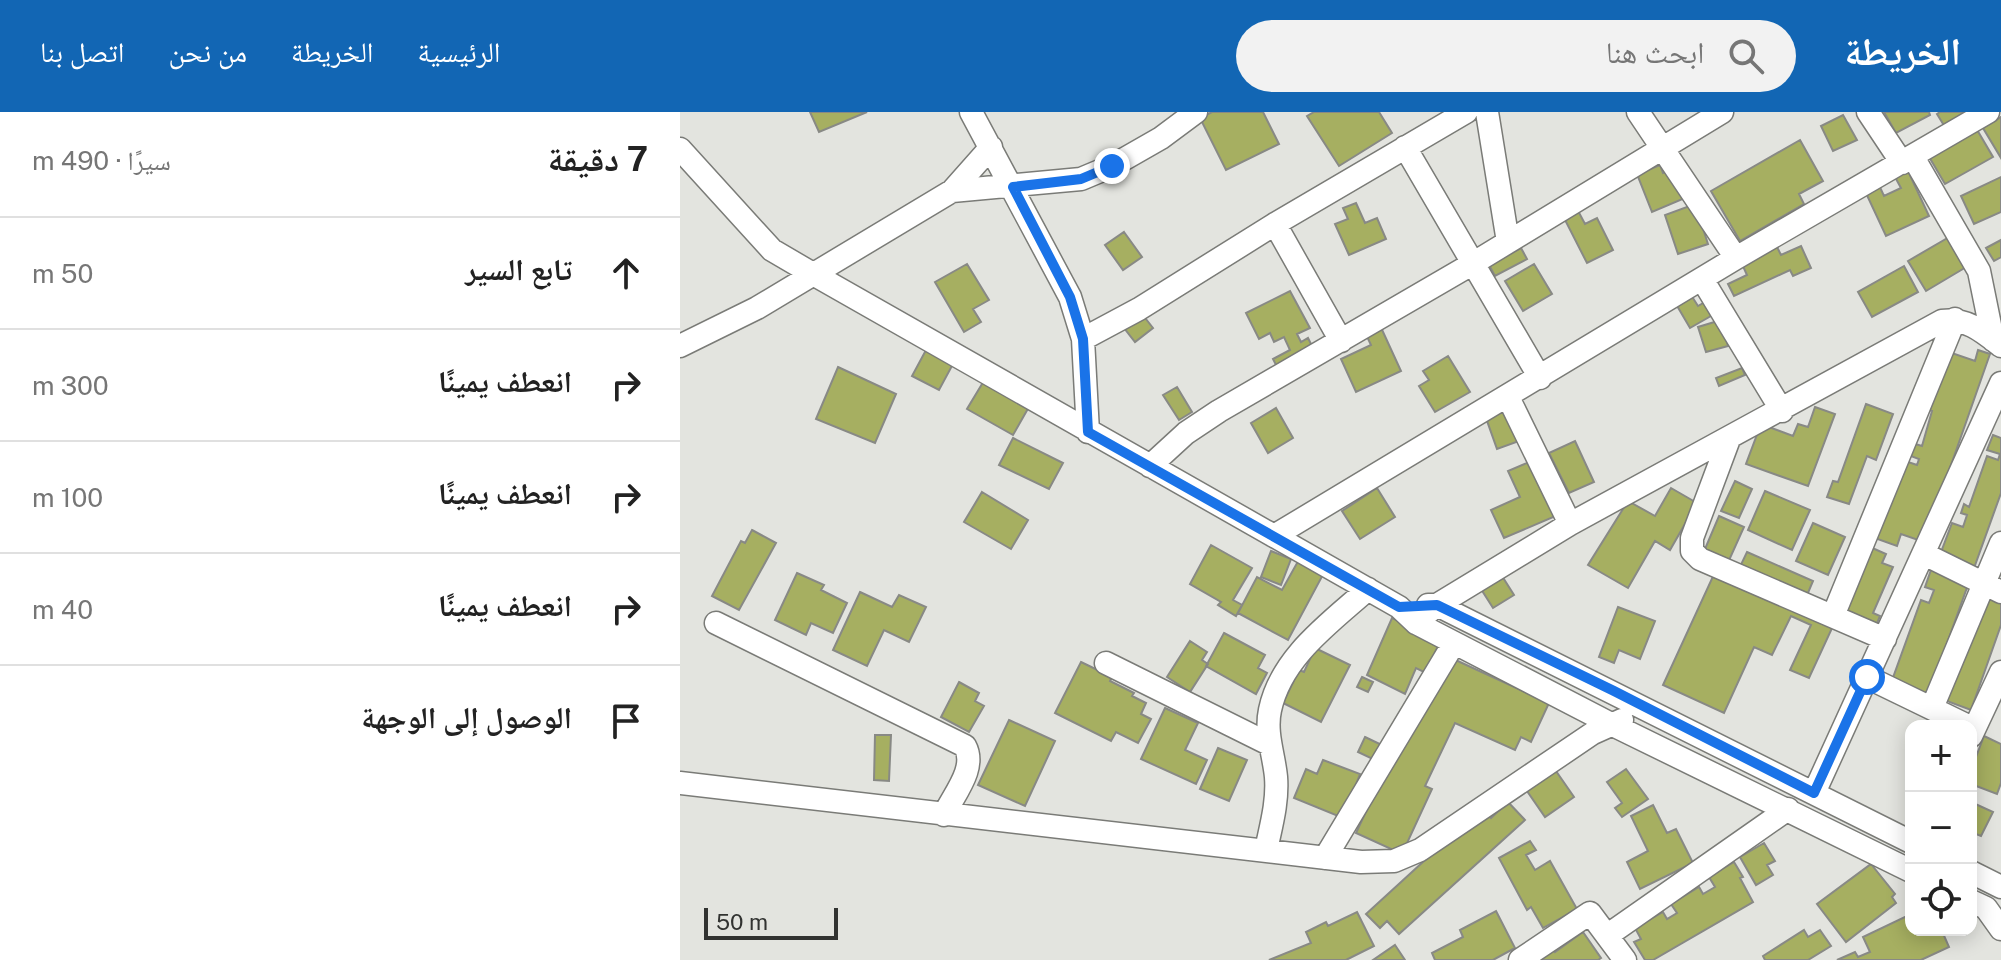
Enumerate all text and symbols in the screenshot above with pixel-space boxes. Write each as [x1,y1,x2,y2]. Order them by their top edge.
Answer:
search box [1236,20,1796,92]
text: الخريطة [1844,29,1961,74]
text: ابحث هنا [1606,34,1704,70]
icon: search [1724,34,1768,78]
text: اتصل بنا [40,35,124,68]
text: من نحن [168,35,247,68]
text: الخريطة [291,35,374,68]
text: الرئيسية [418,35,501,68]
text: 7 دقيقة [548,139,648,179]
text: سيرًا · 490 m [32,145,171,176]
route end [1094,148,1130,184]
text: تابع السير [465,251,572,287]
icon: ahead [604,251,648,295]
text: 50 m [32,258,93,289]
text: انعطف يمينًا [438,363,572,399]
icon: right [604,363,648,407]
text: 300 m [32,370,109,401]
text: انعطف يمينًا [438,475,572,511]
icon: right [604,475,648,519]
text: 100 m [32,482,103,513]
text: انعطف يمينًا [438,587,572,623]
icon: right [604,587,648,631]
text: 40 m [32,594,93,625]
route start [1849,659,1885,695]
text: الوصول إلى الوجهة [361,699,572,735]
icon: arrive [604,699,648,743]
map controls [1905,720,1977,936]
button: + [1905,720,1977,792]
button: − [1905,792,1977,864]
button: locate [1905,864,1977,936]
scale bar [704,904,838,940]
text: 50 m [716,909,768,935]

